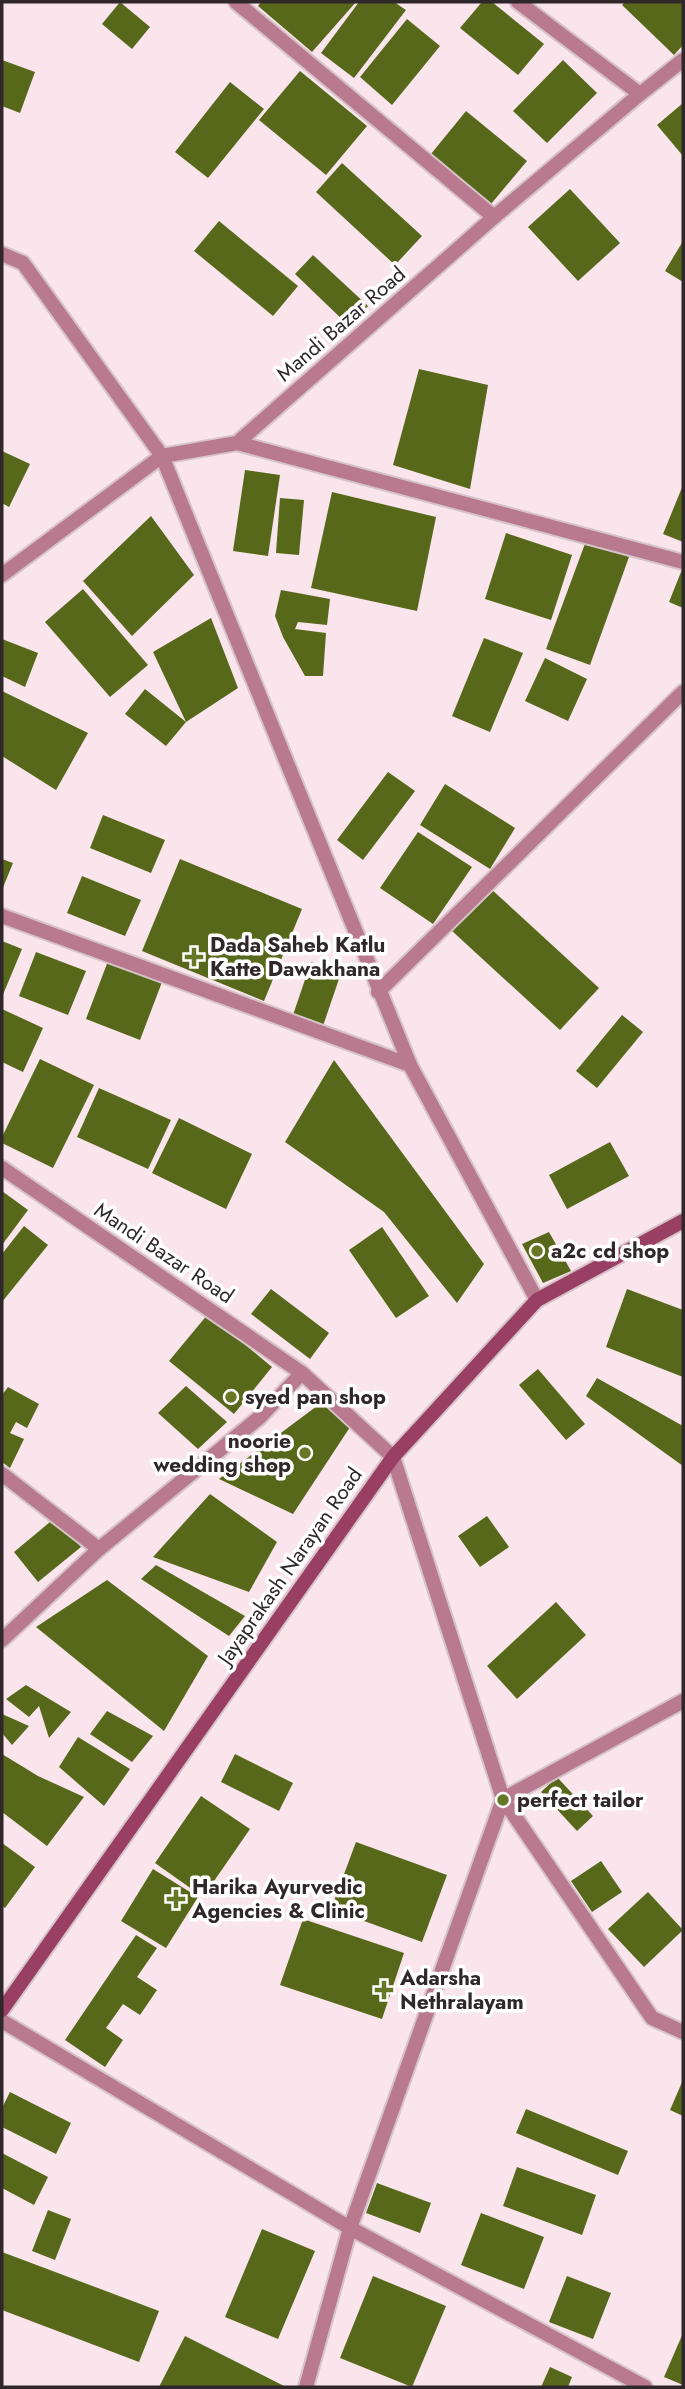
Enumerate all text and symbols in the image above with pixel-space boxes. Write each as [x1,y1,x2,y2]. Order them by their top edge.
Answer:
street label: Mandi Bazar Road [270,259,412,389]
place label: Dada Saheb Katlu Katte Dawakhana [210,930,385,984]
marker: Dada Saheb Katlu Katte Dawakhana [184,947,204,967]
street label: Mandi Bazar Road [88,1195,240,1311]
place label: a2c cd shop [551,1236,669,1266]
marker: a2c cd shop [529,1243,545,1259]
place label: syed pan shop [245,1382,386,1412]
marker: syed pan shop [223,1389,239,1405]
place label: noorie wedding shop [153,1426,291,1480]
marker: noorie wedding shop [297,1445,313,1461]
street label: Jayaprakash Narayan Road [209,1461,369,1673]
place label: perfect tailor [517,1785,644,1815]
marker: perfect tailor [495,1792,511,1808]
place label: Harika Ayurvedic Agencies & Clinic [191,1872,365,1926]
marker: Harika Ayurvedic Agencies & Clinic [166,1889,186,1909]
place label: Adarsha Nethralayam [399,1963,524,2017]
marker: Adarsha Nethralayam [374,1980,394,2000]

